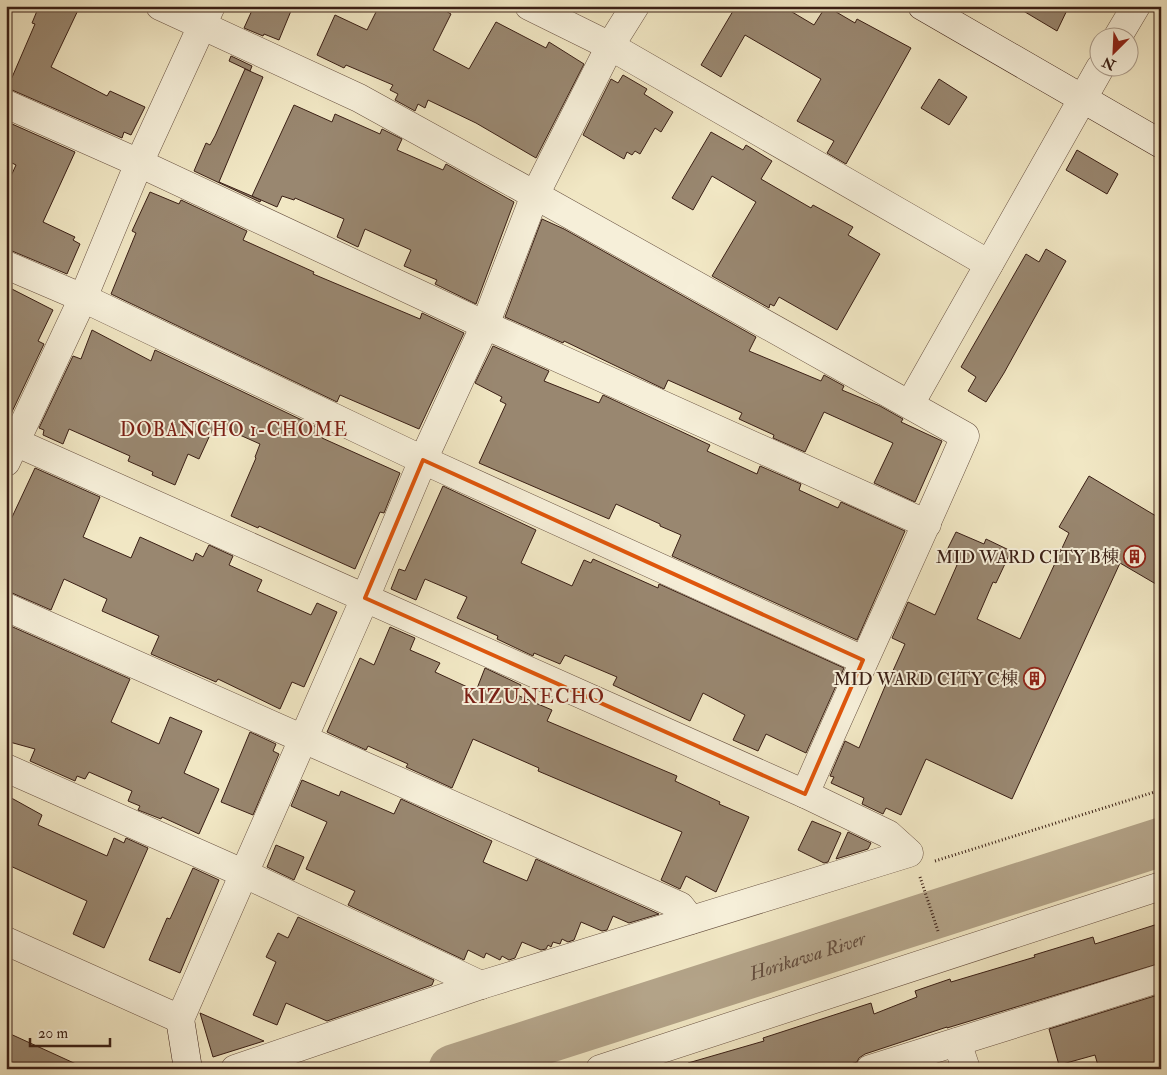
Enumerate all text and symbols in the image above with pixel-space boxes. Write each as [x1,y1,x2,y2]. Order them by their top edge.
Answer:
north arrow [1090,28,1140,78]
text: N [1099,53,1119,74]
district label: DOBANCHO 1-CHOME [120,418,348,442]
building icon: MID WARD CITY B棟 [1123,545,1147,569]
place label: MID WARD CITY B棟 [936,546,1119,569]
building icon: MID WARD CITY C棟 [1022,667,1046,691]
place label: MID WARD CITY C棟 [833,668,1018,691]
district label: KIZUNECHO [463,684,605,709]
water label: Horikawa River [745,926,870,987]
scale bar [30,1015,110,1047]
text: 20 m [38,1024,68,1043]

